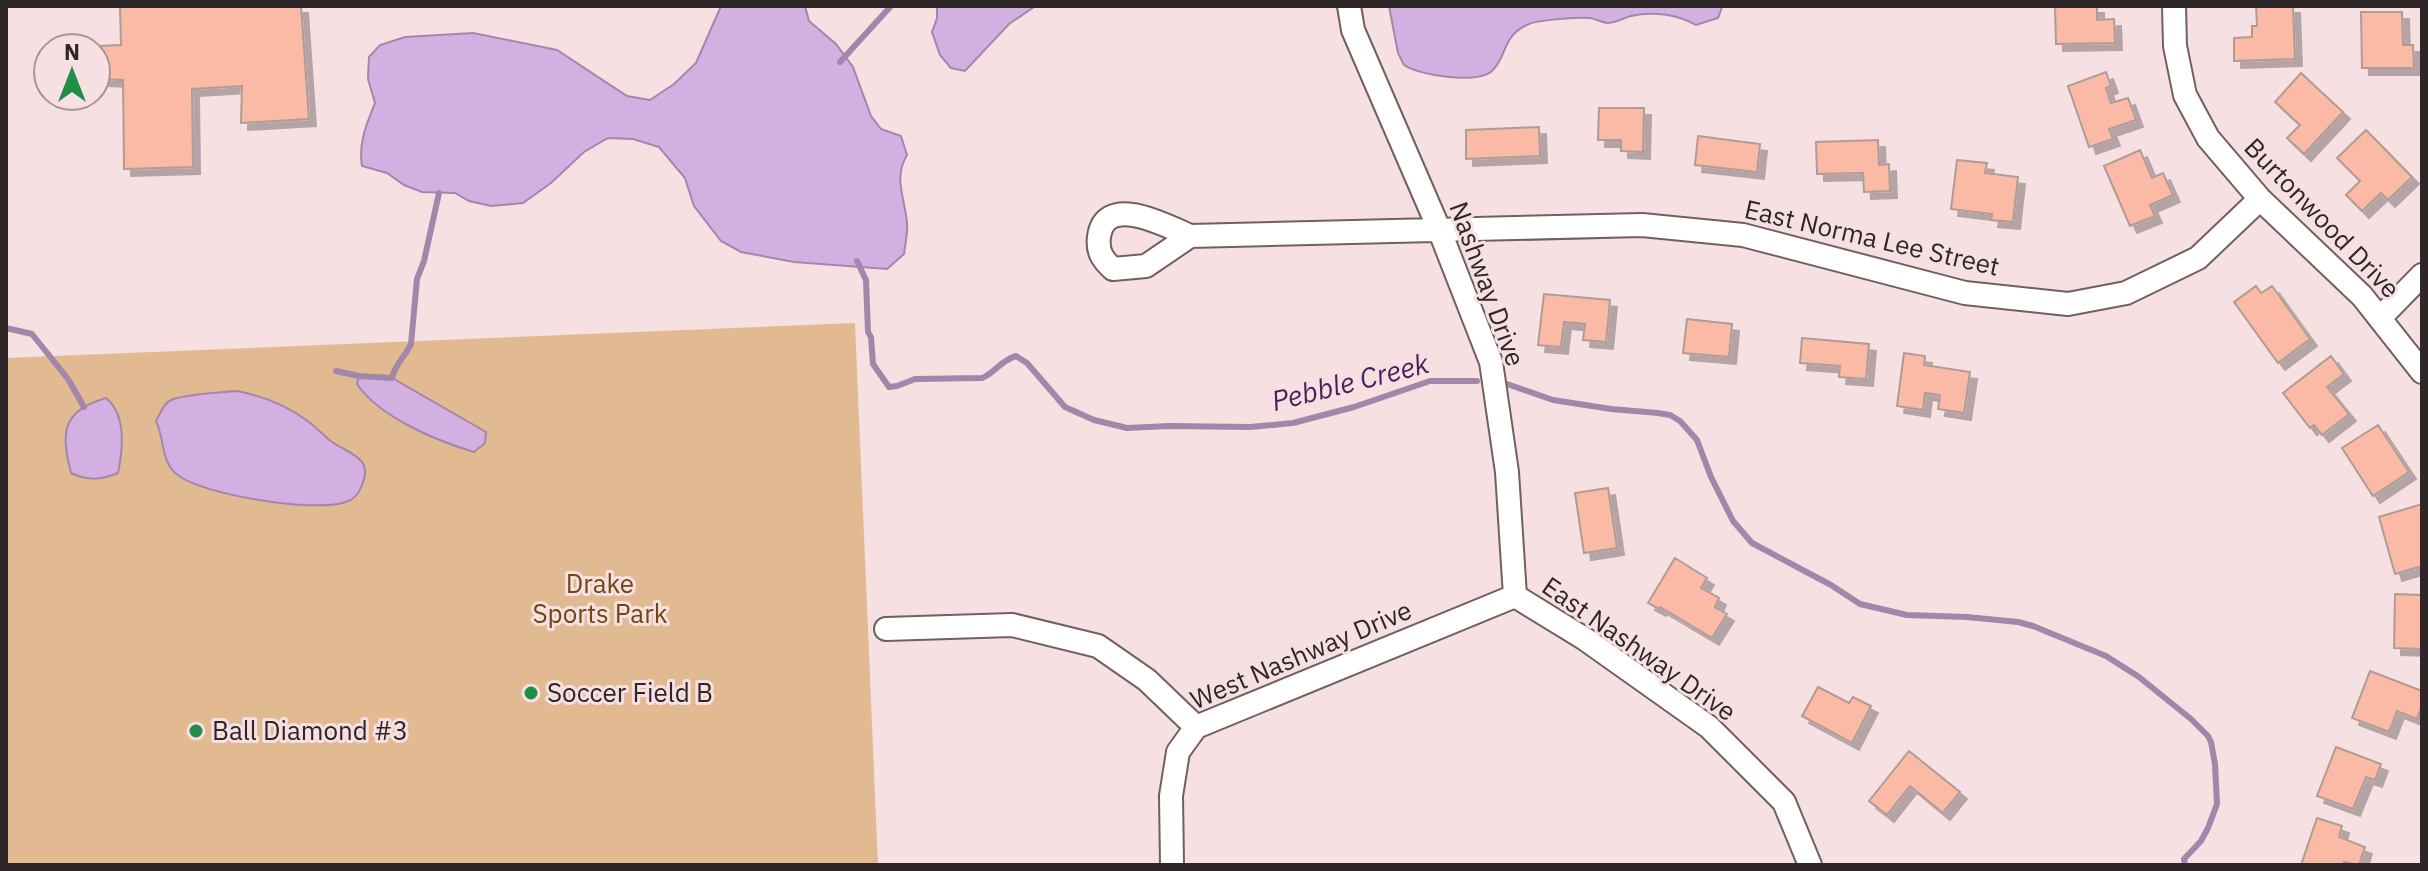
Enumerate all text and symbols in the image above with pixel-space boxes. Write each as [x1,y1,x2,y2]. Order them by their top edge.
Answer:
north arrow [32,32,112,112]
text: N [64,37,80,66]
street label: Burtonwood Drive [2238,130,2408,305]
street label: East Norma Lee Street [1741,191,2003,283]
street label: Nashway Drive [1442,197,1533,371]
water label: Pebble Creek [1267,344,1433,419]
park label: Drake Sports Park [533,566,668,630]
street label: East Nashway Drive [1536,568,1743,728]
street label: West Nashway Drive [1185,592,1416,716]
place label: Soccer Field B [547,675,713,709]
marker: Soccer Field B [522,684,540,702]
place label: Ball Diamond #3 [212,713,408,747]
marker: Ball Diamond #3 [187,722,205,740]

